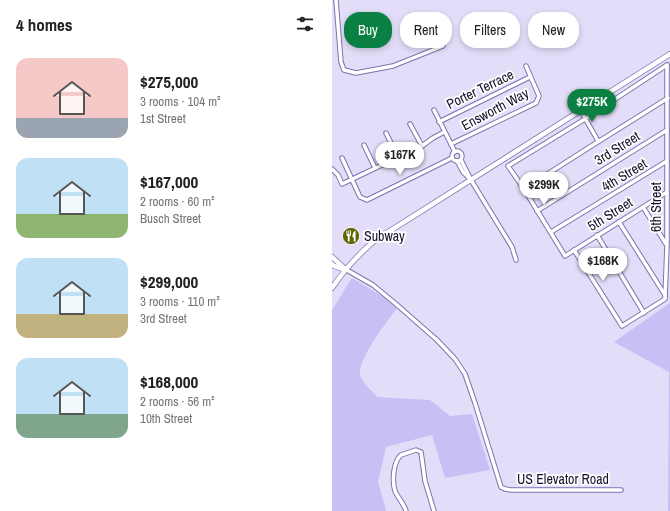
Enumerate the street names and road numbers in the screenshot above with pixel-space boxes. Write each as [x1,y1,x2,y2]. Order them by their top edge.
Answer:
street label: Porter Terrace [443,65,517,113]
street label: Ensworth Way [458,84,532,134]
street label: 3rd Street [591,127,643,169]
street label: 4th Street [598,154,650,196]
street label: 6th Street [647,182,665,232]
street label: 5th Street [584,193,636,235]
street label: US Elevator Road [517,470,609,488]

